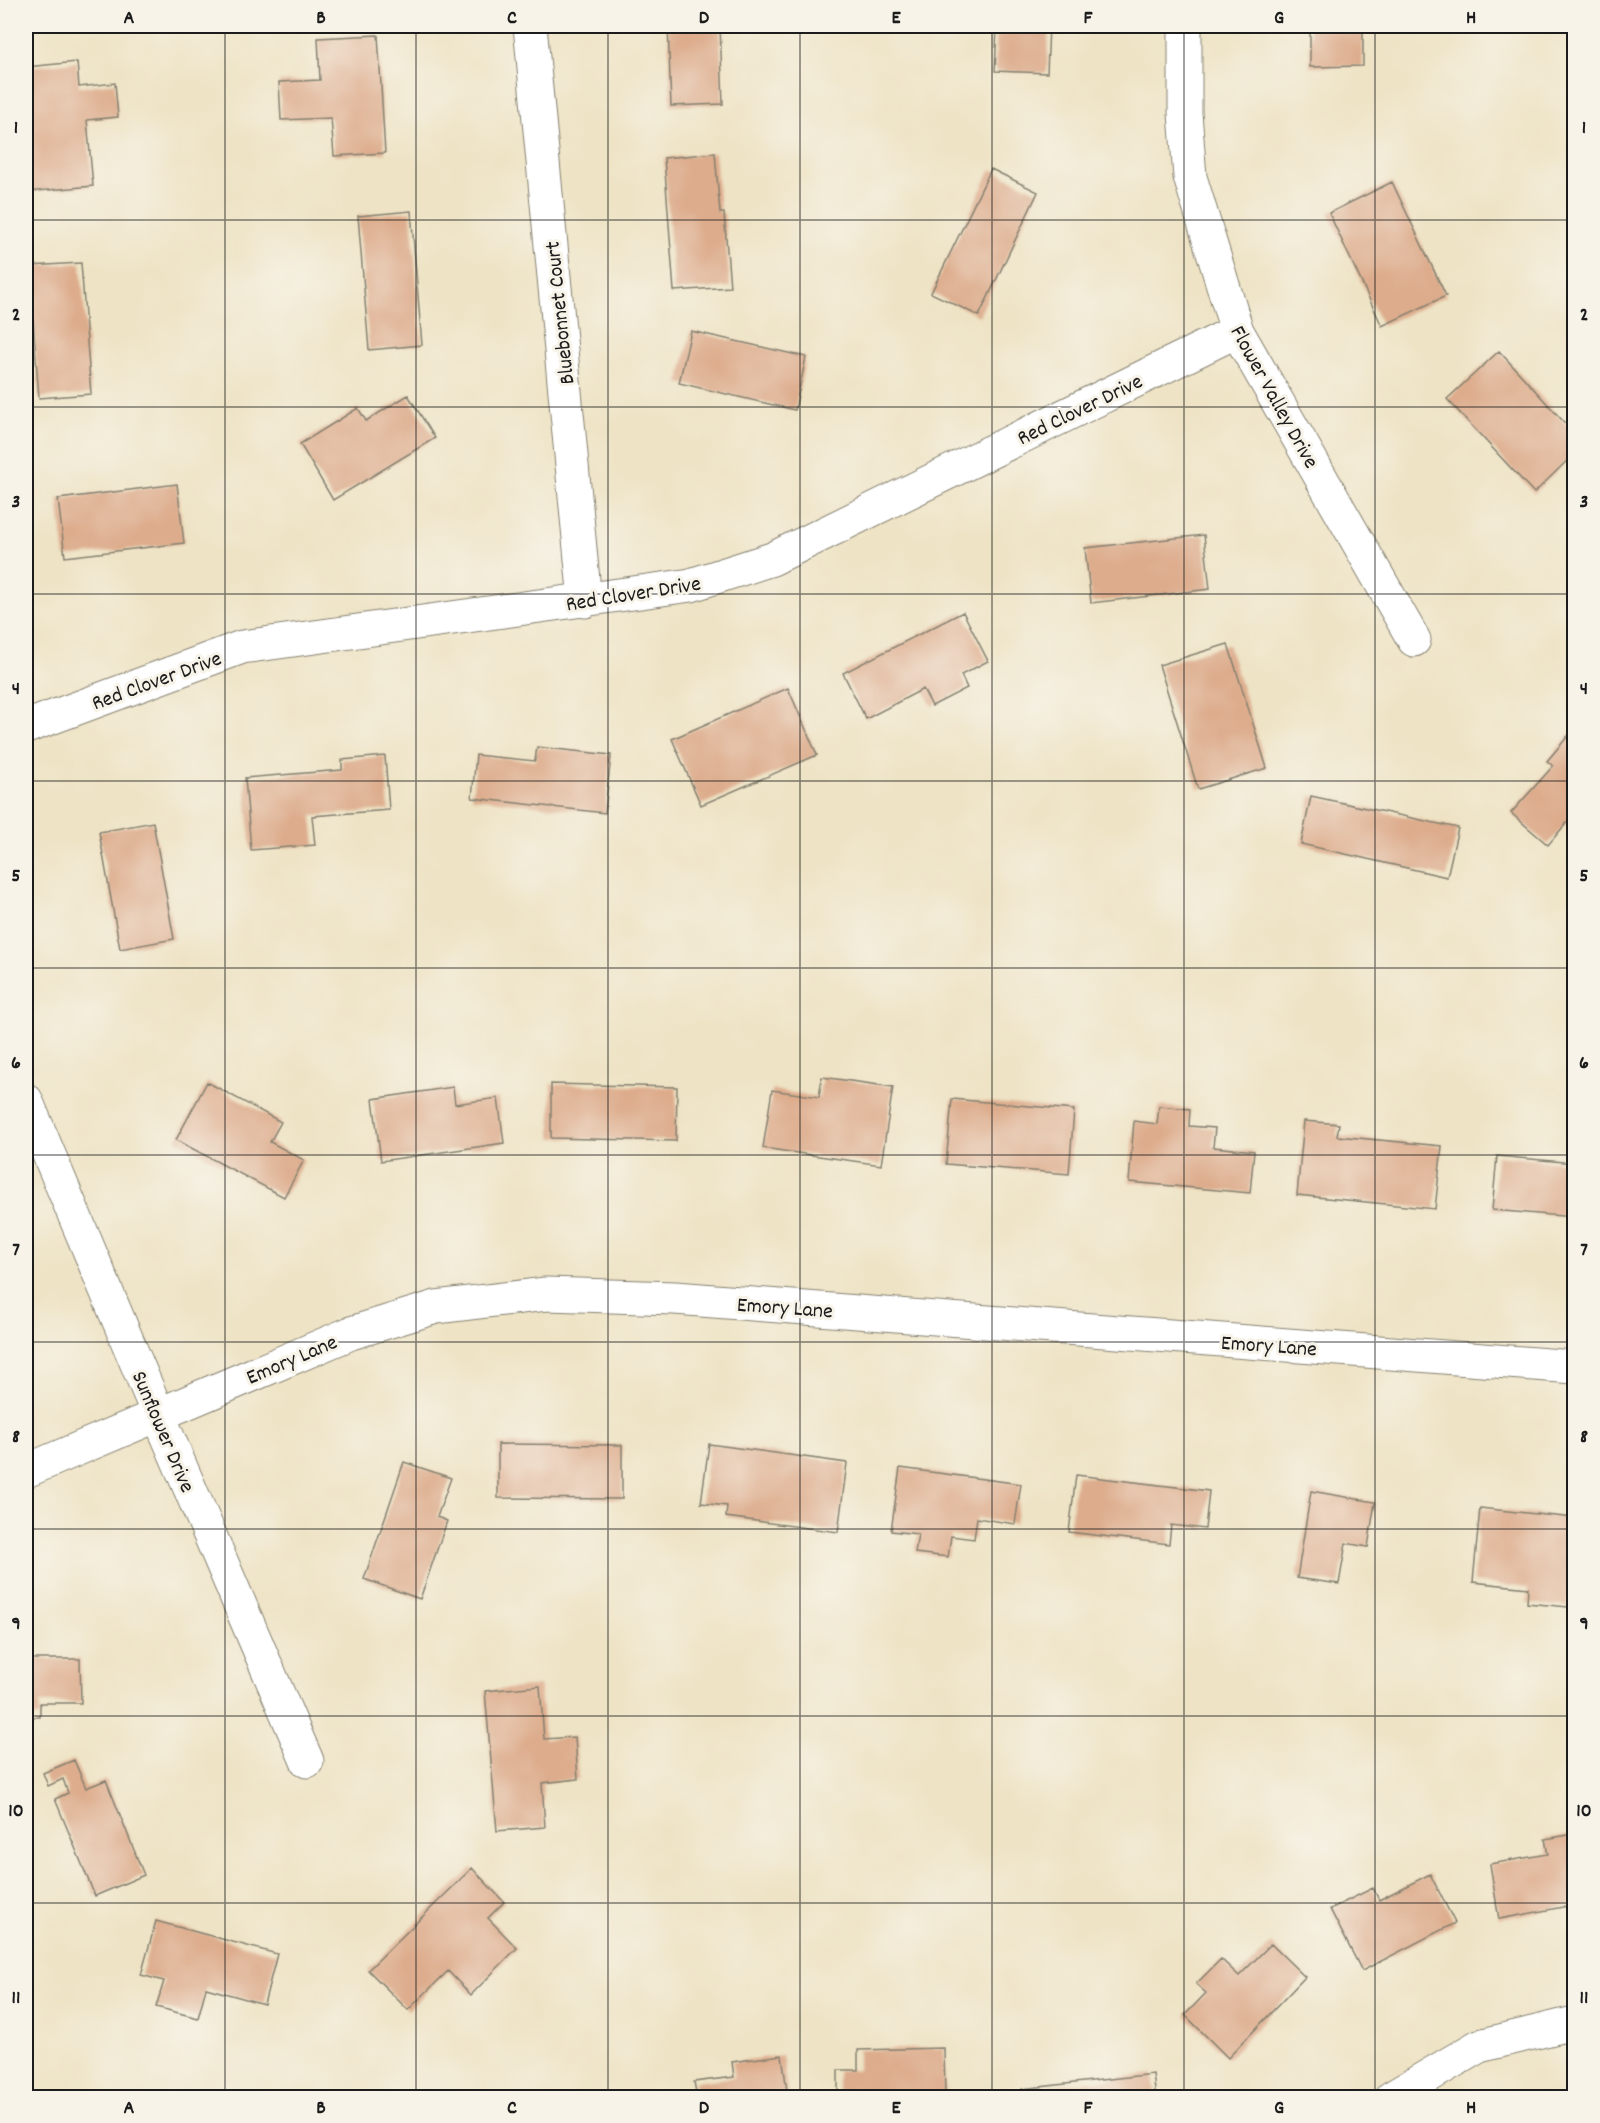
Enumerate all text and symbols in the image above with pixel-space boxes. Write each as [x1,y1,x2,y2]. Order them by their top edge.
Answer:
text: A [124,5,135,33]
text: B [316,5,326,33]
text: C [507,5,517,33]
text: D [699,5,710,33]
text: E [891,5,901,33]
text: F [1084,5,1094,33]
text: G [1274,5,1284,33]
text: H [1466,5,1476,33]
text: 1 [14,115,18,143]
text: 1 [1582,115,1586,143]
street label: Bluebonnet Court [539,240,584,386]
text: 2 [12,302,20,330]
text: 2 [1580,302,1588,330]
street label: Flower Valley Drive [1221,321,1325,475]
street label: Red Clover Drive [1013,367,1148,455]
text: 3 [12,489,20,517]
text: 3 [1580,489,1588,517]
street label: Red Clover Drive [564,570,703,621]
street label: Red Clover Drive [88,644,226,720]
text: 4 [12,676,20,704]
text: 4 [1580,676,1588,704]
text: 5 [11,863,21,891]
text: 5 [1579,863,1589,891]
text: 6 [11,1050,21,1078]
text: 6 [1579,1050,1589,1078]
text: 7 [12,1237,20,1265]
text: 7 [1580,1237,1588,1265]
street label: Emory Lane [736,1291,834,1328]
street label: Emory Lane [242,1328,343,1394]
street label: Emory Lane [1220,1329,1318,1366]
street label: Sunflower Drive [122,1367,201,1498]
text: 8 [12,1424,20,1452]
text: 8 [1580,1424,1588,1452]
text: 9 [11,1611,21,1639]
text: 9 [1579,1611,1589,1639]
text: 10 [8,1798,24,1826]
text: 10 [1576,1798,1592,1826]
text: 11 [12,1985,20,2013]
text: 11 [1580,1985,1588,2013]
text: A [124,2095,135,2123]
text: B [316,2095,326,2123]
text: C [507,2095,517,2123]
text: D [699,2095,710,2123]
text: E [891,2095,901,2123]
text: F [1084,2095,1094,2123]
text: G [1274,2095,1284,2123]
text: H [1466,2095,1476,2123]

